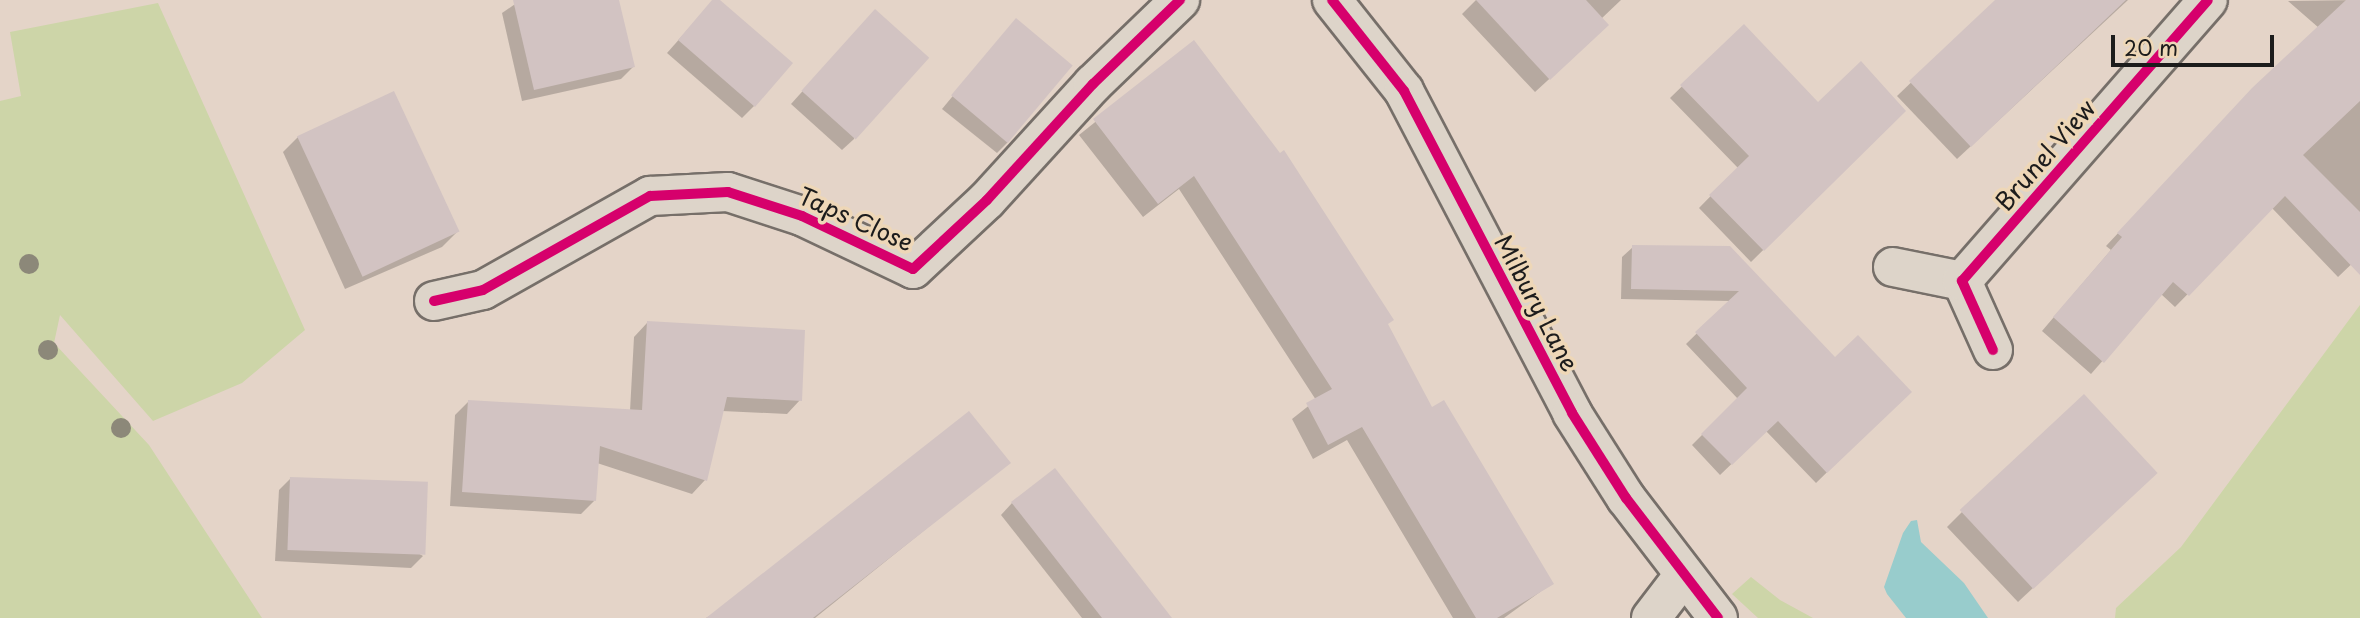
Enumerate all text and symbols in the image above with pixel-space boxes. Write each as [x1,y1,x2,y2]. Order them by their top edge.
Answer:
scale bar [2115,21,2278,65]
text: 20 m [2124,31,2178,63]
street label: Brunel View [1989,93,2101,217]
street label: Taps Close [795,181,917,257]
street label: Milbury Lane [1489,229,1585,377]

